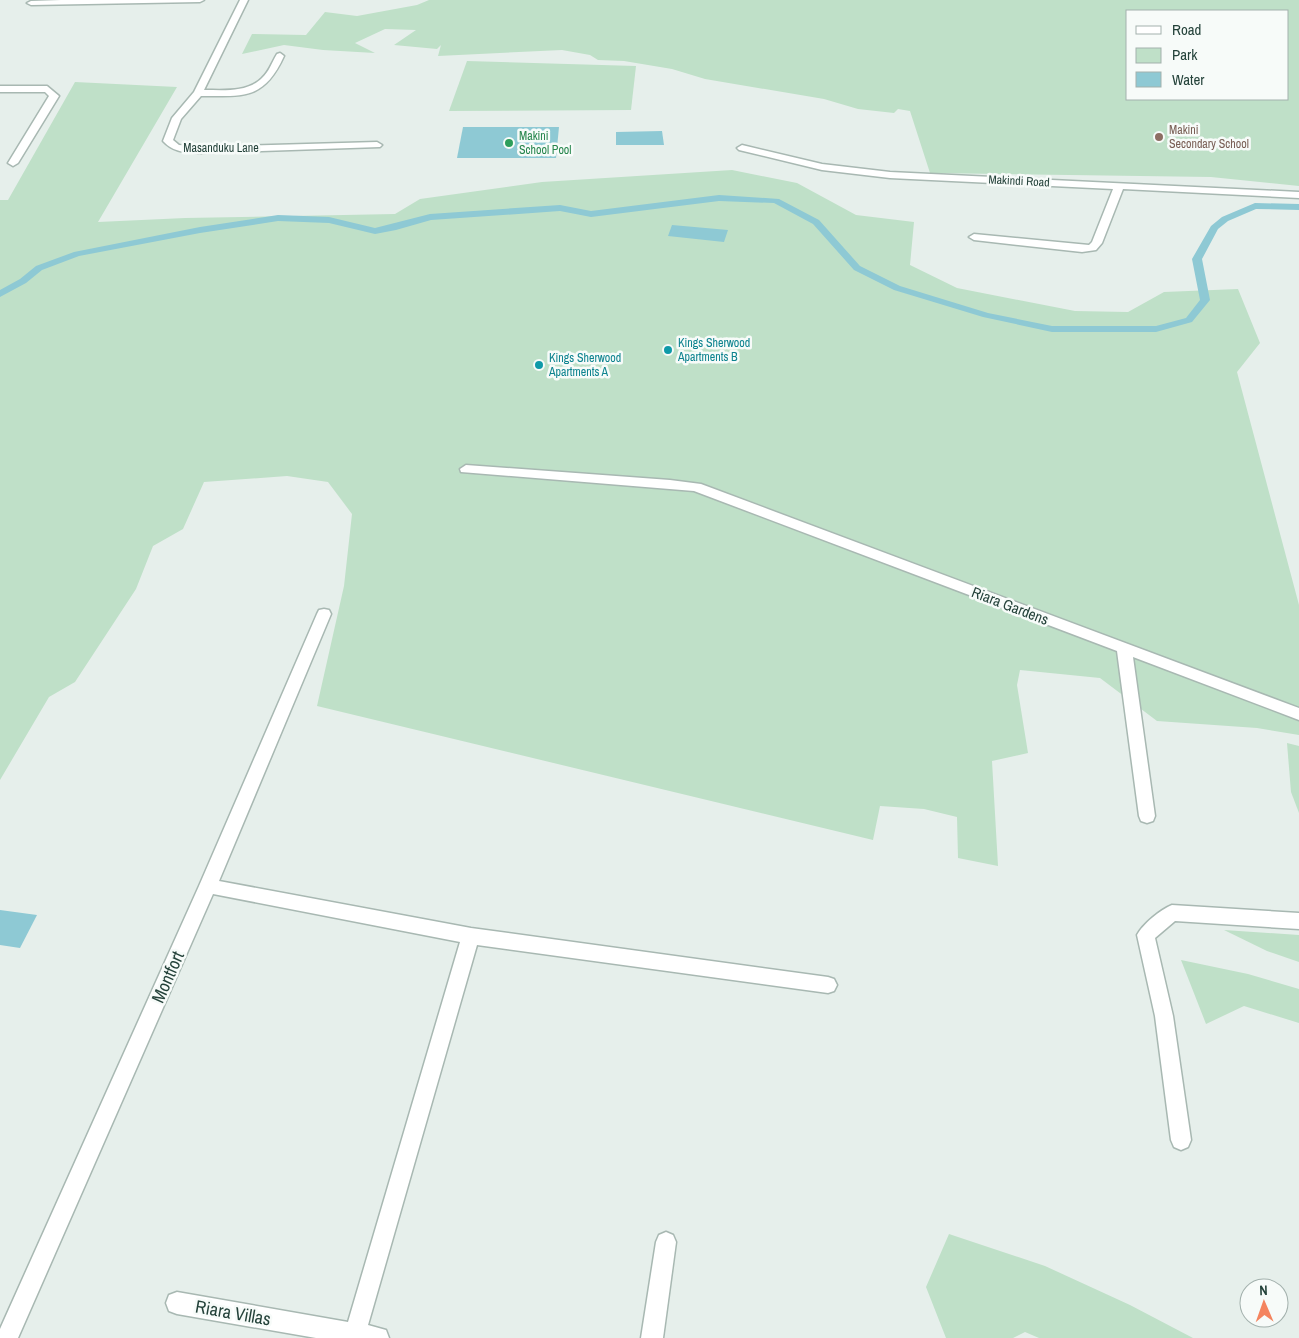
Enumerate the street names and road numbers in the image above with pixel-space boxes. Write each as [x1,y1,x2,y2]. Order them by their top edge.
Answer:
street label: Masanduku Lane [183,140,259,156]
street label: Makindi Road [988,171,1050,191]
street label: Riara Gardens [969,581,1052,630]
street label: Montfort [145,947,190,1007]
street label: Riara Villas [193,1294,273,1331]

